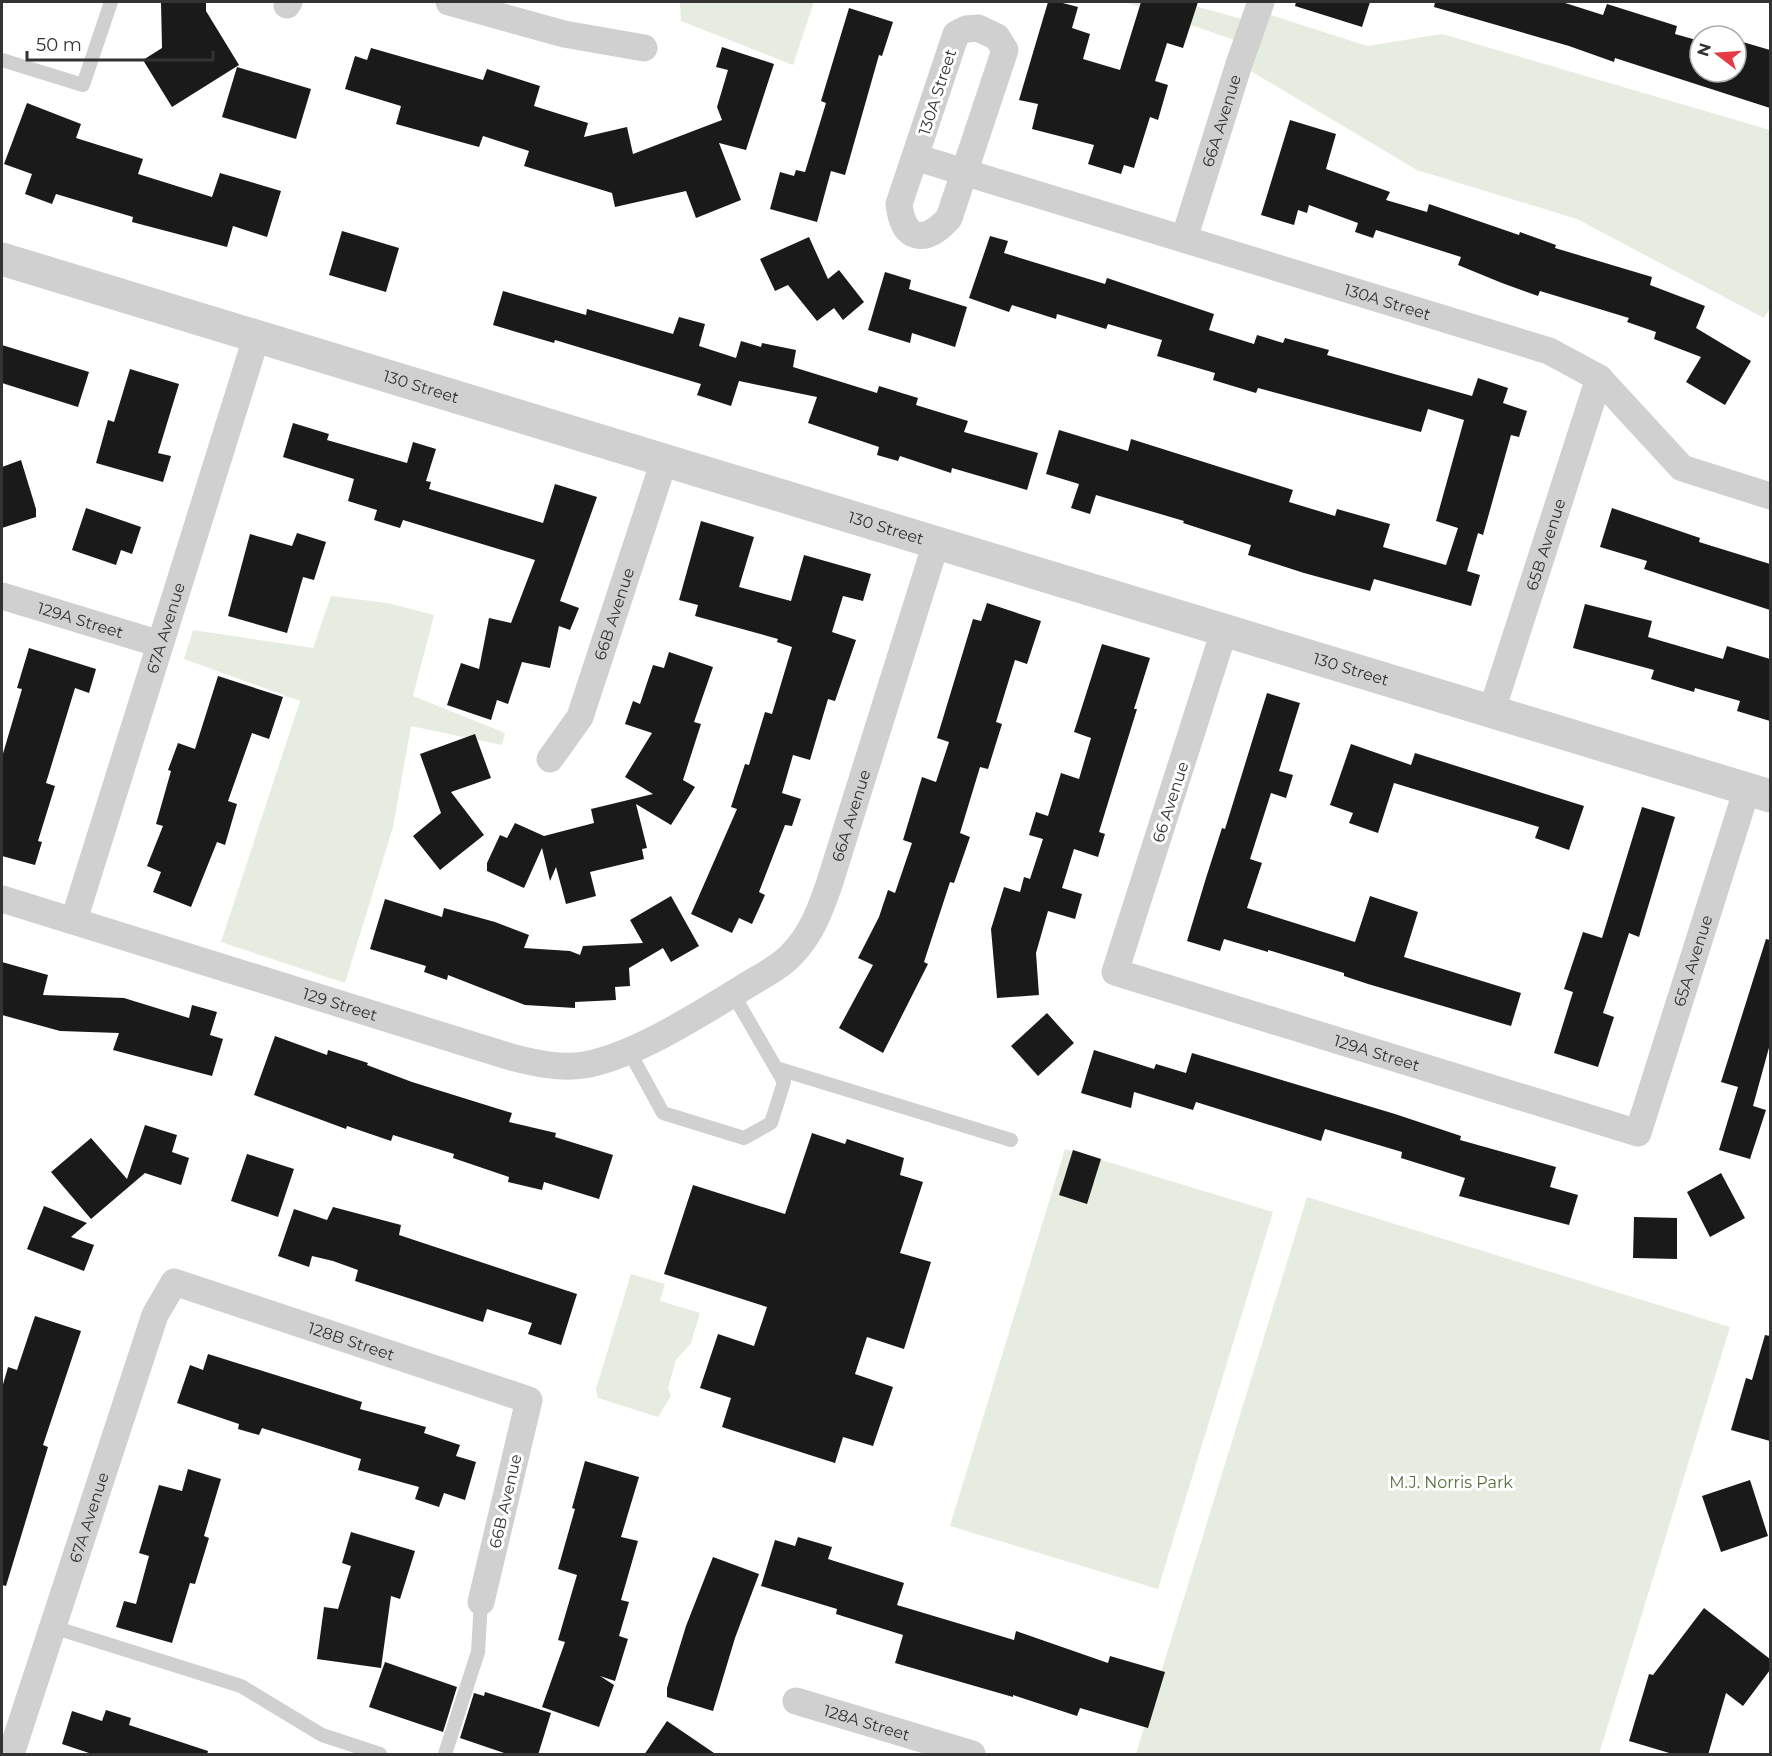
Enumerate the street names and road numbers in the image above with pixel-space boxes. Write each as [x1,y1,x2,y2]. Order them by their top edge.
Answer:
street label: 130A Street [915,46,960,138]
street label: 66A Avenue [1198,72,1245,169]
street label: 130A Street [1342,280,1433,324]
street label: 130 Street [381,366,462,407]
street label: 65B Avenue [1522,496,1570,593]
street label: 130 Street [846,508,927,549]
street label: 66B Avenue [590,565,638,663]
street label: 67A Avenue [143,580,189,676]
street label: 129A Street [35,598,126,642]
street label: 130 Street [1311,649,1392,690]
street label: 66 Avenue [1148,759,1192,845]
street label: 66A Avenue [828,767,875,864]
street label: 65A Avenue [1670,913,1716,1009]
street label: 129 Street [300,984,380,1025]
street label: 129A Street [1332,1031,1422,1075]
street label: 128B Street [306,1318,397,1365]
street label: 66B Avenue [485,1452,526,1550]
street label: 67A Avenue [65,1470,113,1565]
street label: 128A Street [821,1701,913,1745]

